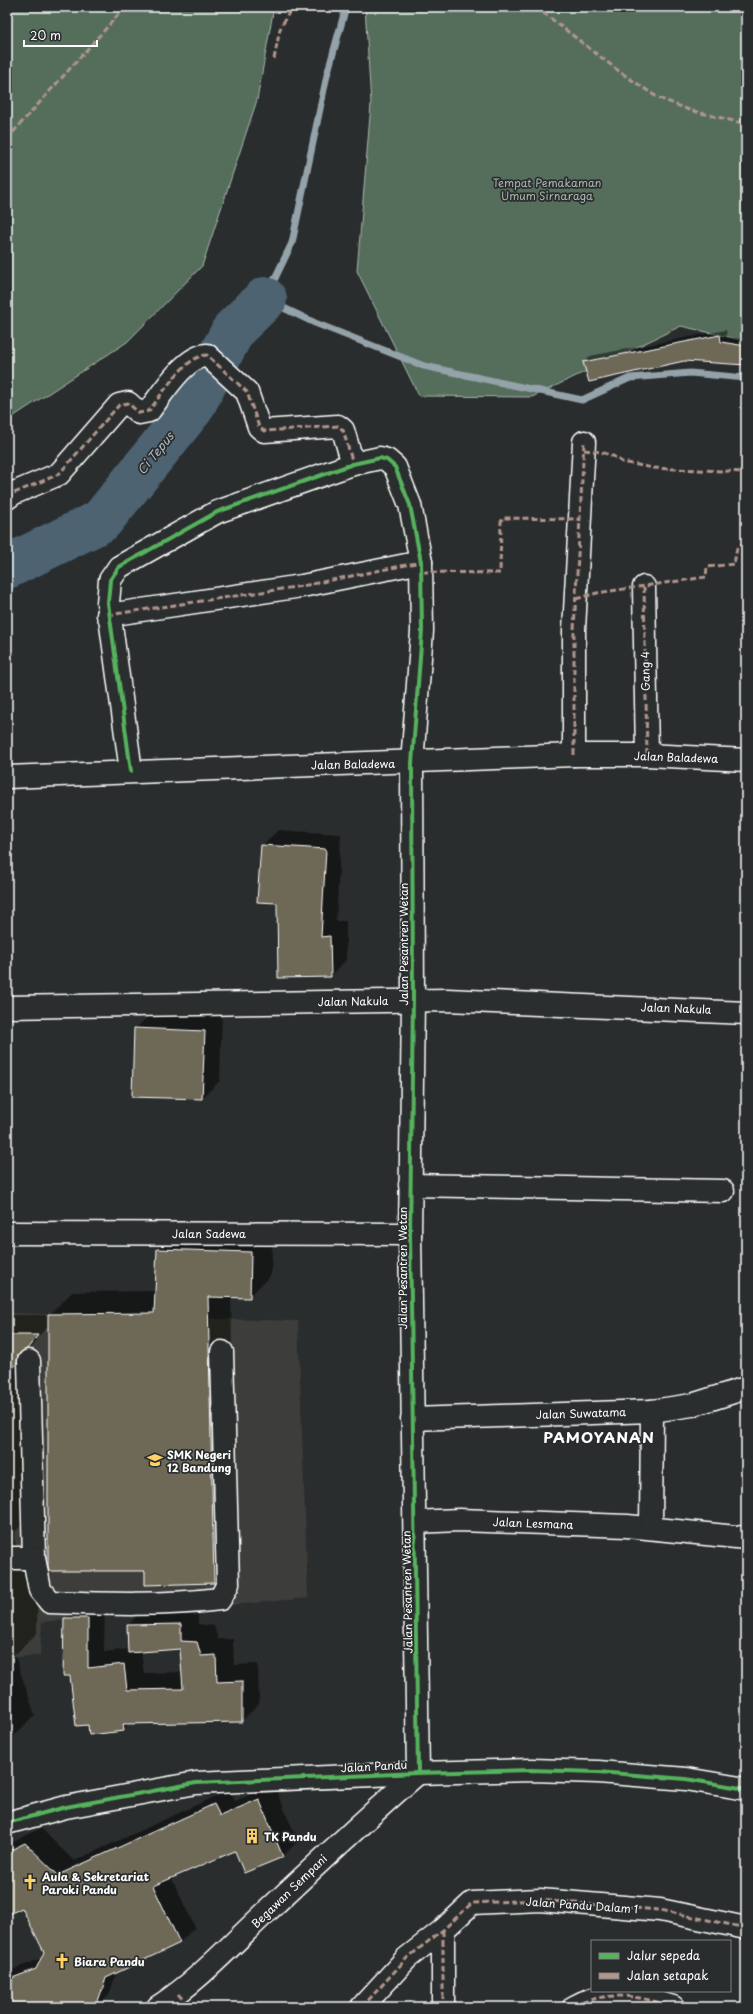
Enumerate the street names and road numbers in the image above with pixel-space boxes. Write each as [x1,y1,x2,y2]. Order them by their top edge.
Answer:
street label: Gang 4 [636,651,654,691]
street label: Jalan Baladewa [634,747,719,767]
street label: Jalan Baladewa [311,755,396,773]
street label: Jalan Pesantren Wetan [395,883,412,1005]
street label: Jalan Nakula [318,992,389,1010]
street label: Jalan Nakula [640,998,712,1018]
street label: Jalan Pesantren Wetan [394,1207,411,1329]
street label: Jalan Sadewa [172,1225,246,1242]
street label: Jalan Suwatama [536,1403,627,1423]
street label: Jalan Lesmana [492,1513,574,1533]
street label: Jalan Pesantren Wetan [397,1530,417,1654]
street label: Jalan Pandu [340,1756,408,1776]
street label: Begawan Sempani [247,1850,331,1932]
street label: Jalan Pandu Dalam 1 [525,1893,639,1917]

